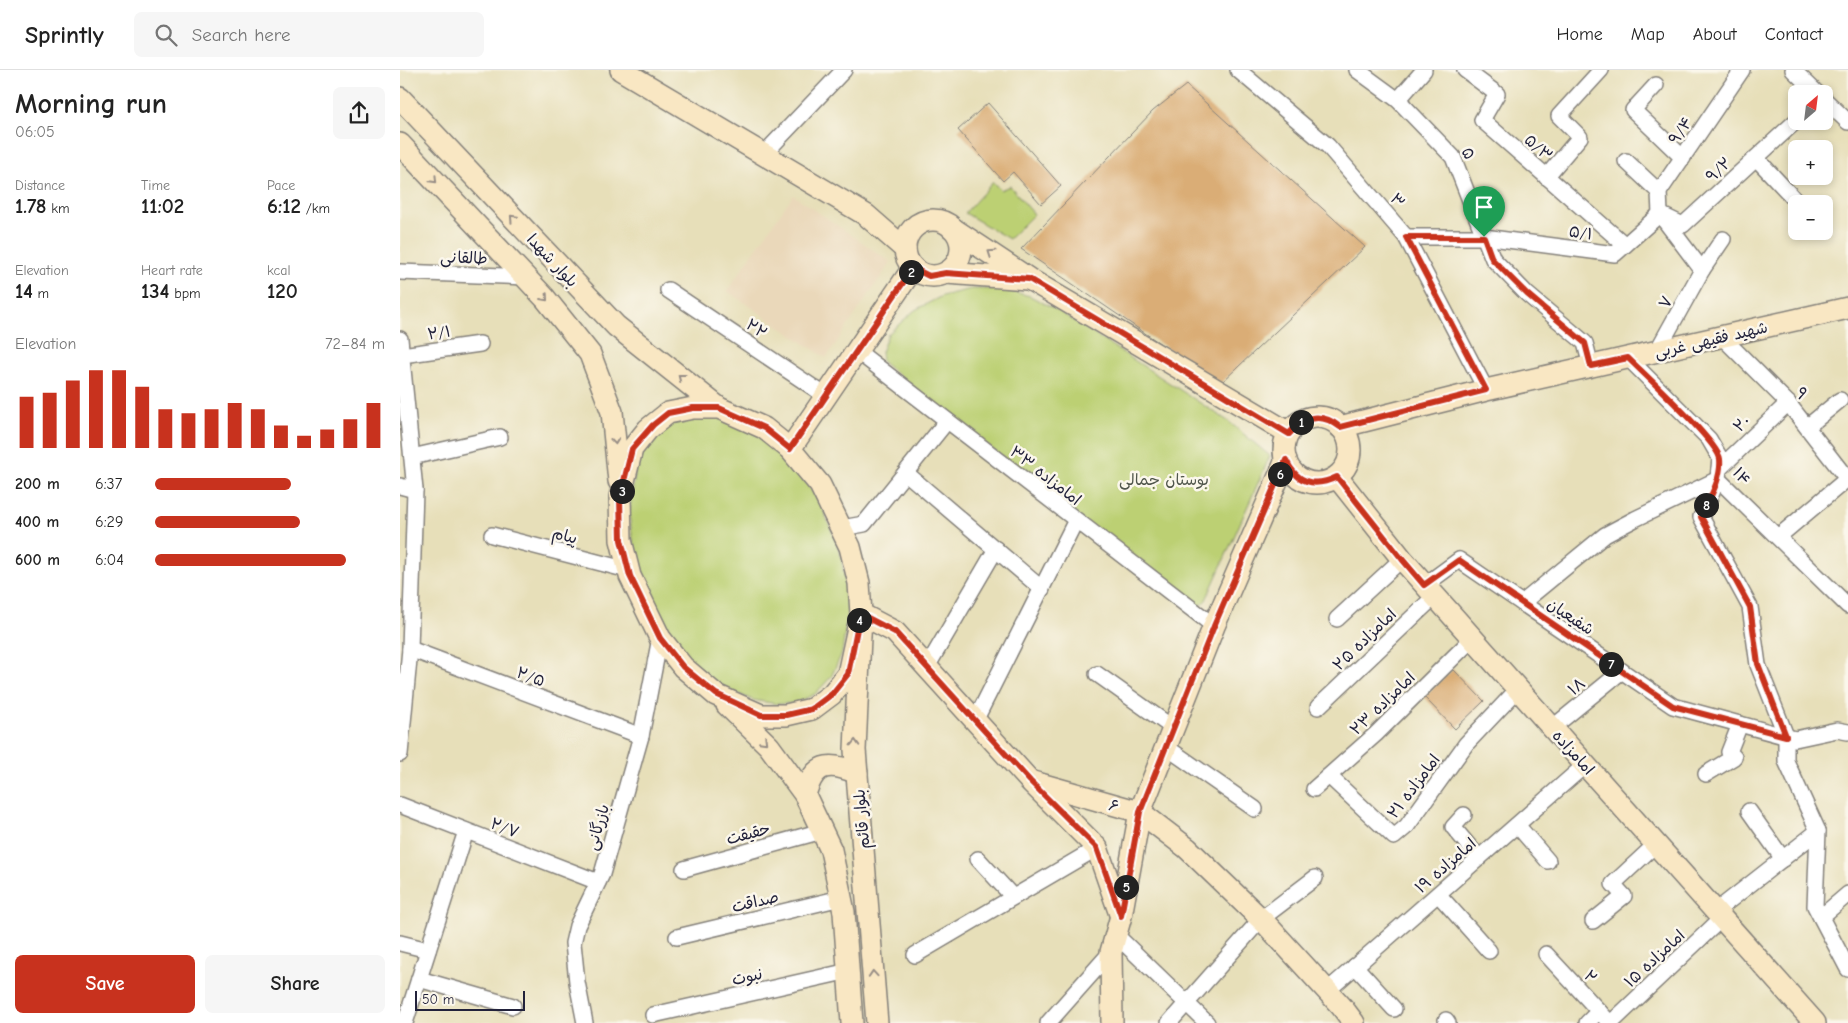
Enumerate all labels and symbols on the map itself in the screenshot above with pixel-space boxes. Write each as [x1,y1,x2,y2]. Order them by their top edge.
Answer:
north arrow [1788,85,1832,130]
street label: ۹/۴ [1665,113,1696,148]
street label: ۵/۳ [1521,131,1556,165]
street label: ۵ [1458,144,1479,163]
street label: ۹/۲ [1702,154,1735,186]
one-way arrow [428,174,437,183]
pin [1463,186,1505,237]
street label: ۳ [1386,190,1408,212]
one-way arrow [510,214,519,223]
street label: ۵/۱ [1568,222,1594,244]
street label: بلوار شهدا [522,230,581,292]
street label: طالقانی [440,248,488,269]
one-way arrow [987,250,996,260]
pin: 2 [898,260,924,284]
one-way arrow [539,292,548,301]
street label: ۷ [1655,293,1676,312]
street label: ۲۲ [742,315,770,342]
street label: شهید فقیهی غربی [1653,318,1770,363]
street label: ۲/۱ [426,322,452,344]
one-way arrow [678,375,687,383]
street label: ۹ [1791,384,1811,403]
pin: 1 [1288,410,1314,434]
street label: ۲۰ [1730,412,1754,436]
one-way arrow [609,437,620,445]
street label: امامزاده ۳۳ [1006,442,1084,509]
pin: 6 [1268,462,1292,486]
street label: ۱۴ [1729,464,1754,489]
park label: بوستان جمالی [1119,471,1209,490]
pin: 3 [610,478,634,504]
pin: 8 [1694,492,1718,518]
street label: پیام [550,524,579,551]
street label: شفیعیان [1544,595,1597,639]
street label: امامزاده ۲۵ [1329,605,1400,674]
pin: 4 [846,608,872,632]
pin: 7 [1598,652,1624,676]
street label: ۲/۵ [514,663,547,691]
street label: امامزاده ۲۳ [1347,668,1419,739]
street label: ۱۸ [1564,674,1589,699]
street label: امامزاده [1549,727,1598,779]
one-way arrow [758,735,767,744]
one-way arrow [850,738,861,746]
street label: امامزاده ۲۱ [1384,751,1444,822]
street label: بلوار قائم [850,788,877,850]
street label: ۶ [1107,796,1121,816]
street label: بازرگانی [582,802,614,853]
street label: ۲/۷ [488,814,521,842]
street label: حقیقت [724,819,772,848]
street label: امامزاده ۱۹ [1412,834,1480,897]
pin: 5 [1114,874,1138,900]
street label: صداقت [730,888,780,916]
street label: امامزاده ۱۵ [1621,926,1689,991]
street label: نبوت [730,965,764,990]
street label: ۲ [1580,967,1601,987]
one-way arrow [868,970,879,978]
scale bar [415,988,525,1011]

